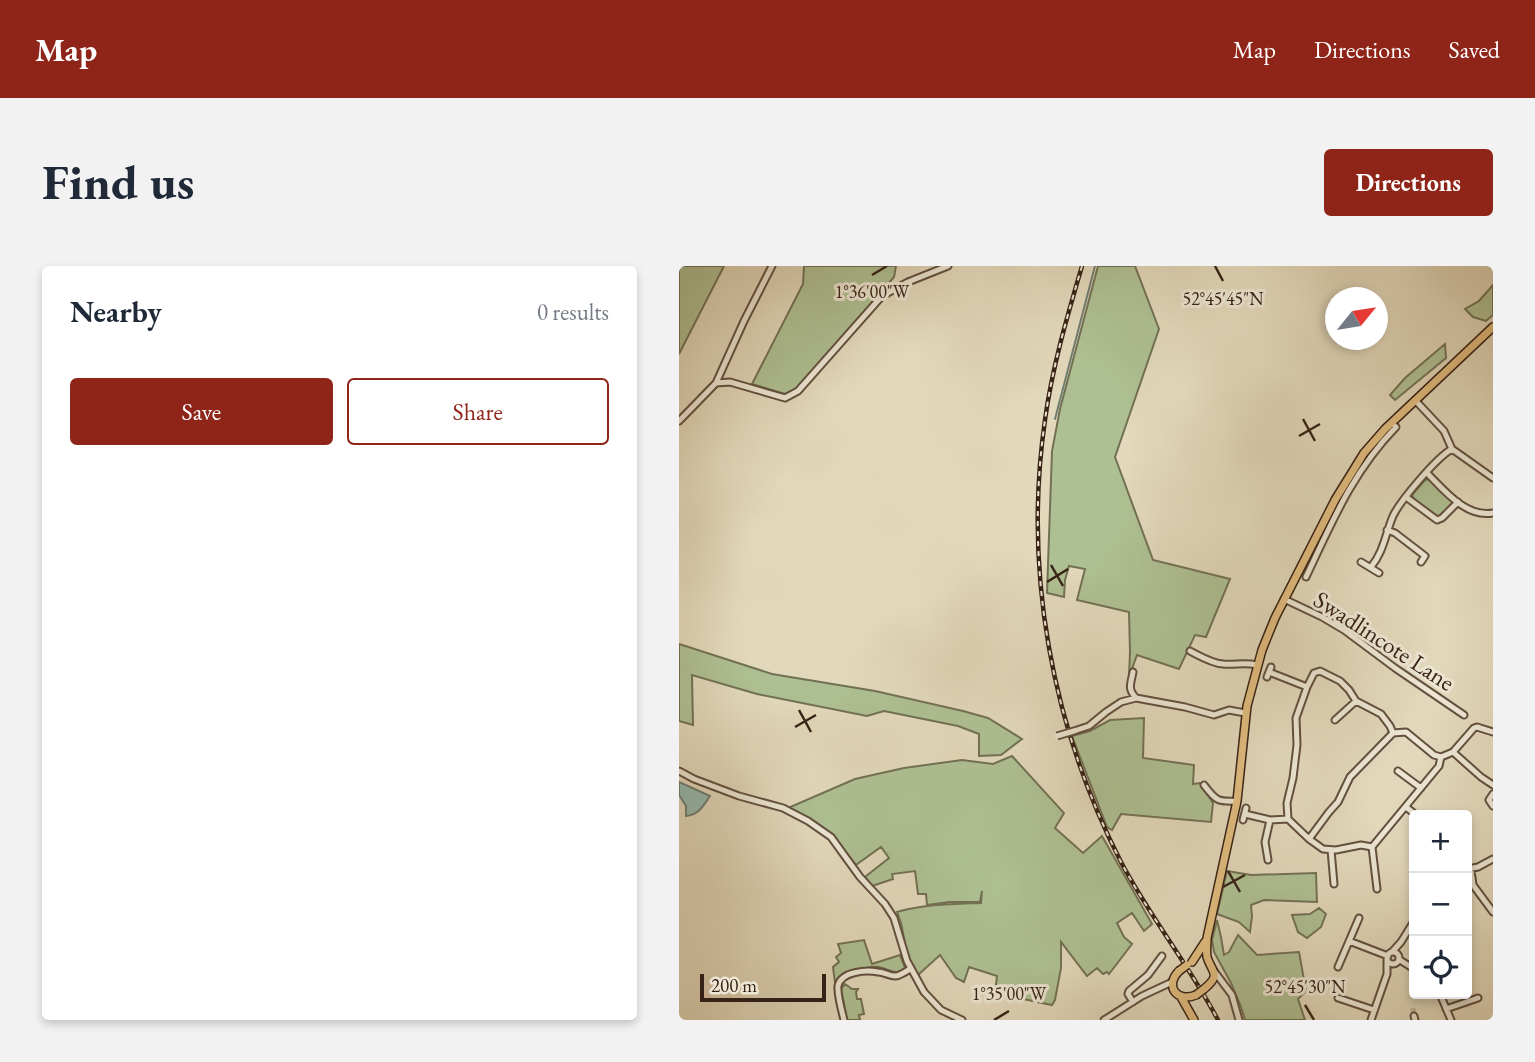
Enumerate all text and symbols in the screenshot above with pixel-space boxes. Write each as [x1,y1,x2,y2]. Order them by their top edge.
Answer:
text: Map [35,28,97,71]
text: Map [1233,34,1276,65]
text: Directions [1314,34,1411,65]
text: Saved [1449,34,1500,65]
button: Directions [1324,149,1493,216]
text: Find us [42,150,194,214]
text: 1°36'00"W [835,280,910,303]
text: 52°45'45"N [1183,287,1264,310]
north arrow [1325,287,1388,350]
text: Nearby [70,292,162,331]
text: 0 results [537,297,609,327]
button: Save [70,378,333,445]
button: Share [347,378,609,445]
street label: Swadlincote Lane [1308,584,1461,698]
map controls [1409,810,1472,999]
button: + [1409,810,1472,873]
button: − [1409,873,1472,936]
button: locate [1409,936,1472,999]
scale bar [700,971,826,1003]
text: 200 m [711,973,757,998]
text: 52°45'30"N [1265,975,1346,998]
text: 1°35'00"W [972,982,1047,1005]

